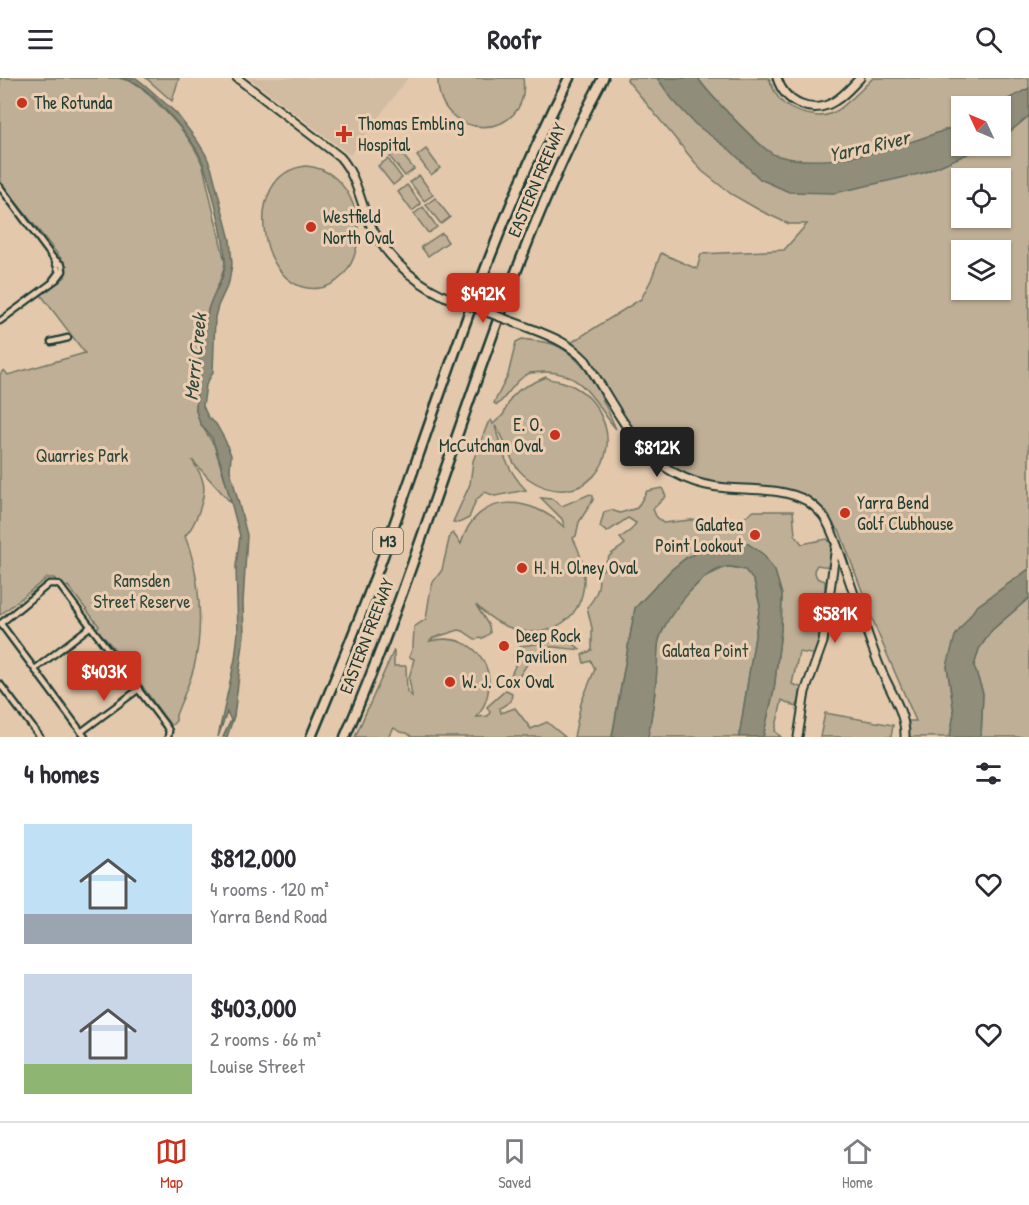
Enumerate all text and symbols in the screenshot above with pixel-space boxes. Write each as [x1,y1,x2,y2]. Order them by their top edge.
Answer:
text: Roofr [487,21,542,57]
icon: menu [24,23,57,56]
icon: search [972,23,1005,56]
place label: The Rotunda [34,90,112,115]
marker: The Rotunda [15,96,29,110]
north arrow [951,96,1011,156]
map controls [951,96,1011,300]
place label: Thomas Embling Hospital [358,111,464,157]
street label: EASTERN FREEWAY [501,119,572,241]
water label: Yarra River [826,123,914,168]
marker: Thomas Embling Hospital [335,125,353,143]
button: locate [951,168,1011,228]
place label: Westfield North Oval [323,204,394,250]
marker: Westfield North Oval [304,220,318,234]
button: layers [951,240,1011,300]
pin: $492K [441,273,525,324]
text: $492K [461,279,505,306]
water label: Merri Creek [177,310,213,402]
place label: E. O. McCutchan Oval [439,412,543,458]
pin: $812K [615,427,699,478]
marker: E. O. McCutchan Oval [548,428,562,442]
text: $812K [634,433,680,460]
park label: Quarries Park [36,443,129,468]
place label: Yarra Bend Golf Clubhouse [857,490,954,536]
marker: Yarra Bend Golf Clubhouse [838,506,852,520]
place label: Galatea Point Lookout [655,512,744,558]
road number: M3 [373,528,403,554]
marker: Galatea Point Lookout [748,528,762,542]
place label: H. H. Olney Oval [534,555,638,580]
marker: H. H. Olney Oval [515,561,529,575]
park label: Ramsden Street Reserve [94,568,190,614]
street label: EASTERN FREEWAY [333,574,400,697]
pin: $581K [793,593,877,644]
text: $581K [813,599,857,626]
place label: Deep Rock Pavilion [516,623,581,669]
park label: Galatea Point [662,638,749,663]
marker: Deep Rock Pavilion [497,639,511,653]
pin: $403K [62,651,146,702]
text: $403K [81,657,127,684]
place label: W. J. Cox Oval [462,669,554,694]
marker: W. J. Cox Oval [443,675,457,689]
text: 4 homes [24,756,99,791]
icon: filters [972,757,1005,790]
text: $812,000 [210,840,296,875]
icon: home [72,848,144,920]
icon: heart [972,868,1005,901]
text: 4 rooms · 120 m² [210,875,329,902]
text: Yarra Bend Road [210,902,327,929]
text: $403,000 [210,990,296,1025]
icon: home [72,998,144,1070]
icon: heart [972,1018,1005,1051]
text: 2 rooms · 66 m² [210,1025,321,1052]
text: Louise Street [210,1052,305,1079]
tab: Map [155,1135,188,1193]
tab: Saved [498,1135,531,1193]
tab: Home [841,1135,874,1193]

